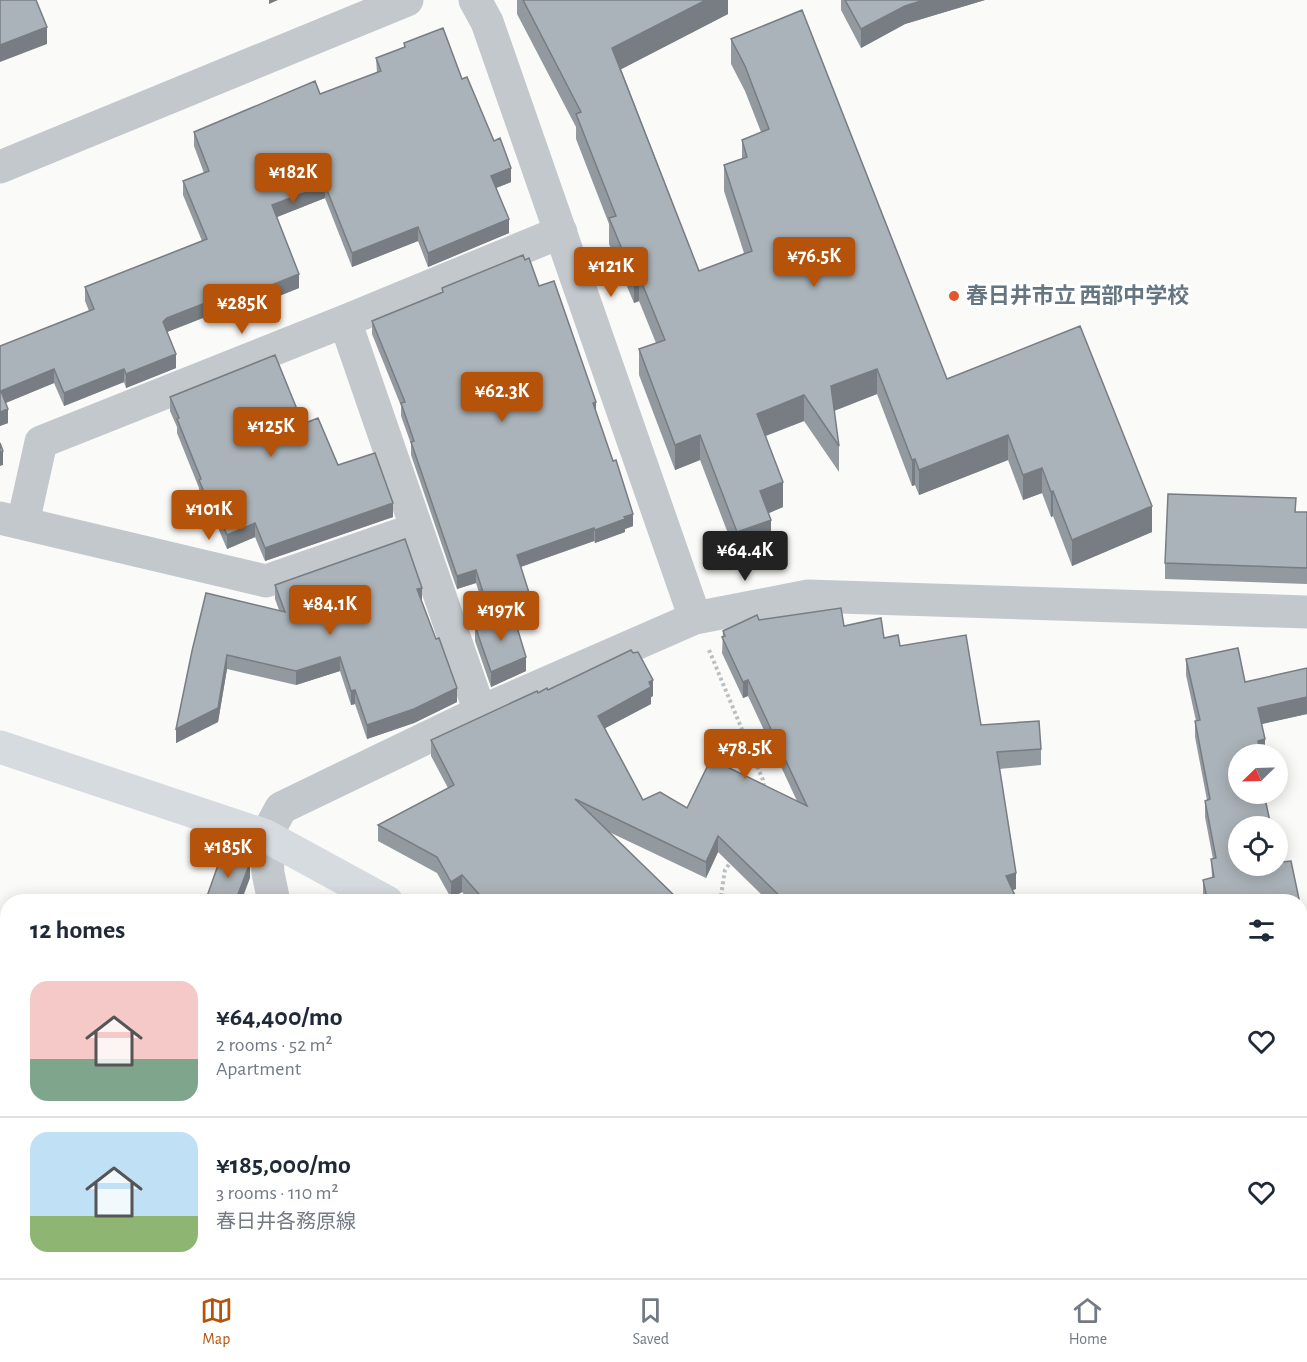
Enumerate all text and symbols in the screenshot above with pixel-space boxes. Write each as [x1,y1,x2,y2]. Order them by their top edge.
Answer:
pin: ¥182K [251,153,335,204]
text: ¥182K [269,162,317,182]
pin: ¥76.5K [765,237,863,288]
text: ¥76.5K [787,246,841,266]
pin: ¥121K [569,247,653,298]
text: ¥121K [588,256,634,276]
pin: ¥285K [200,284,284,335]
place label: 春日井市立 西部中学校 [966,284,1189,307]
marker: 春日井市立 西部中学校 [947,289,961,303]
text: ¥285K [217,293,267,313]
pin: ¥62.3K [453,372,551,423]
text: ¥62.3K [475,381,529,401]
pin: ¥125K [229,407,313,458]
text: ¥125K [247,416,295,436]
pin: ¥101K [167,490,251,541]
text: ¥101K [185,499,233,519]
pin: ¥64.4K [696,531,794,582]
text: ¥64.4K [717,540,773,560]
pin: ¥84.1K [281,585,379,636]
pin: ¥197K [459,591,543,642]
text: ¥84.1K [303,594,357,614]
text: ¥197K [477,600,525,620]
pin: ¥78.5K [696,729,794,780]
text: ¥78.5K [718,738,772,758]
north arrow [1228,744,1288,804]
map controls [1228,744,1288,876]
button: locate [1228,816,1288,876]
pin: ¥185K [186,828,270,879]
text: ¥185K [204,837,252,857]
icon: filters [1245,914,1278,947]
text: 12 homes [30,917,125,943]
text: ¥64,400/mo [216,1004,343,1030]
icon: home [78,1005,150,1077]
icon: heart [1245,1025,1278,1058]
text: 2 rooms · 52 m² [216,1035,333,1055]
text: Apartment [216,1059,301,1079]
text: ¥185,000/mo [216,1152,351,1178]
icon: home [78,1156,150,1228]
icon: heart [1245,1176,1278,1209]
text: 3 rooms · 110 m² [216,1183,339,1203]
text: 春日井各務原線 [216,1212,356,1232]
tab: Map [200,1294,233,1349]
tab: Saved [632,1294,669,1349]
tab: Home [1069,1294,1107,1349]

